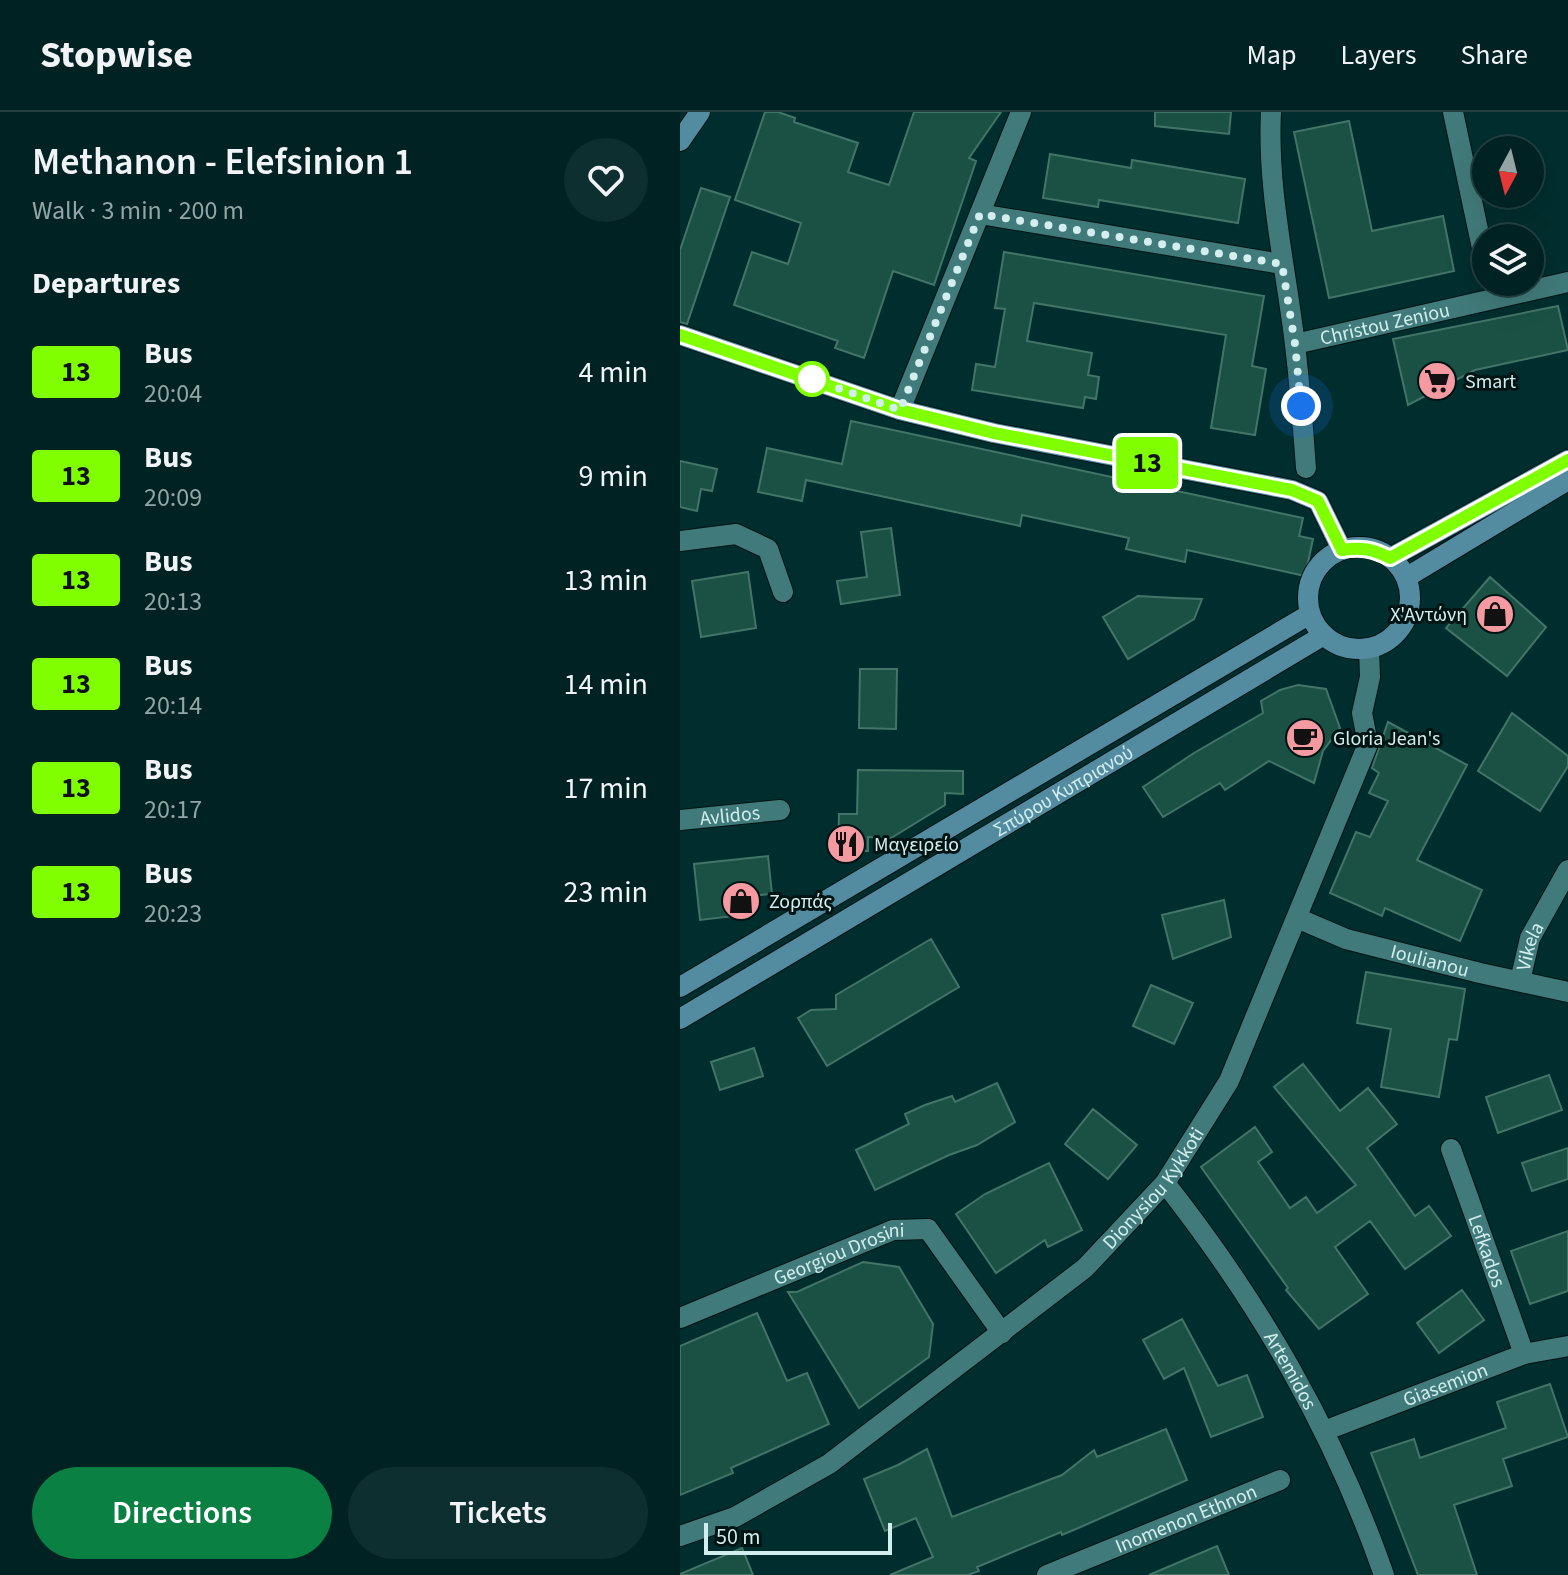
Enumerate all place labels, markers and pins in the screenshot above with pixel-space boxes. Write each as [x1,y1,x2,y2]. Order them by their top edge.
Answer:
supermarket icon: Smart [1416,360,1458,402]
unlabelled marker [795,362,829,396]
place label: Smart [1465,368,1516,396]
shop icon: Χ'Αντώνη [1474,593,1516,635]
place label: Χ'Αντώνη [1390,601,1467,629]
cafe icon: Gloria Jean's [1284,717,1326,759]
place label: Gloria Jean's [1333,725,1440,753]
restaurant icon: Μαγειρείο [825,823,867,865]
place label: Μαγειρείο [874,831,959,859]
shop icon: Ζορπάς [720,880,762,922]
place label: Ζορπάς [769,888,833,916]

